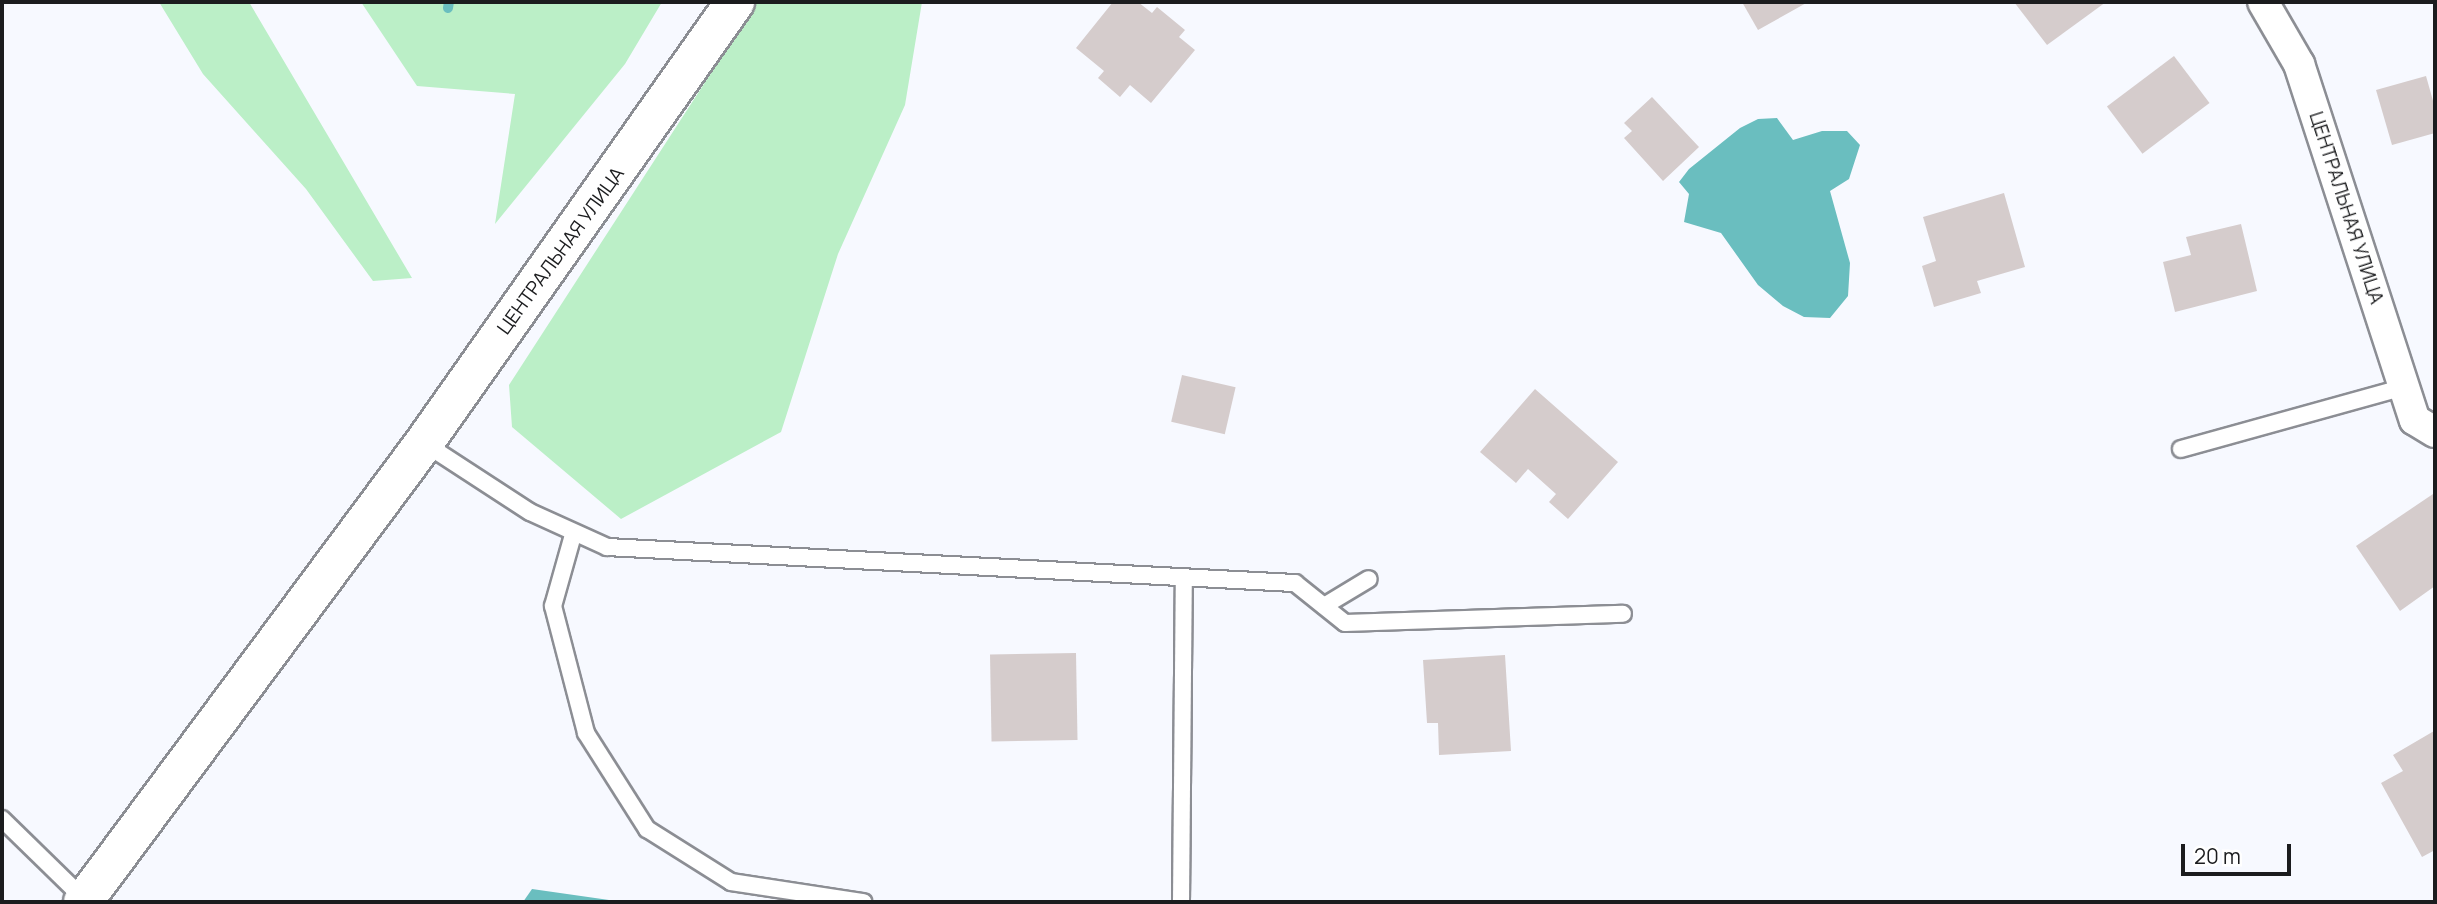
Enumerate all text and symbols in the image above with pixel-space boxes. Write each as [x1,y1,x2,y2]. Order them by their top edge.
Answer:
street label: ЦЕНТРАЛЬНАЯ УЛИЦА [2304,109,2388,307]
street label: ЦЕНТРАЛЬНАЯ УЛИЦА [493,163,629,339]
scale bar [2185,830,2295,874]
text: 20 m [2194,842,2241,870]

